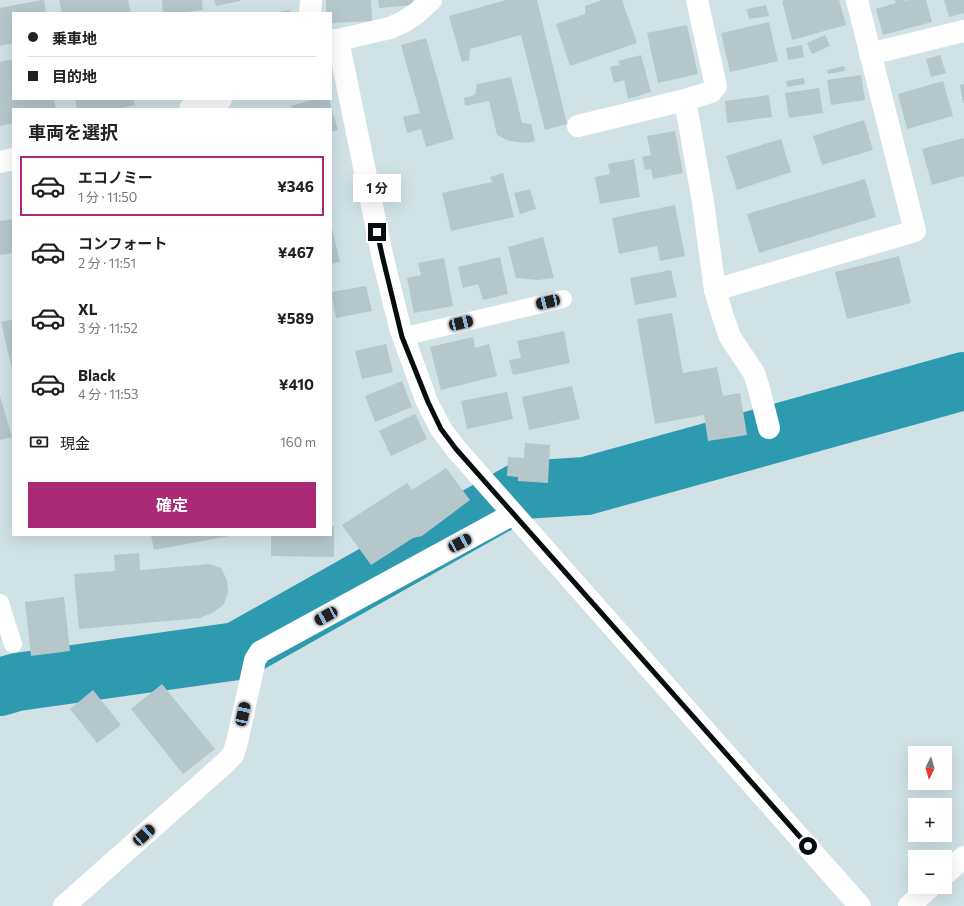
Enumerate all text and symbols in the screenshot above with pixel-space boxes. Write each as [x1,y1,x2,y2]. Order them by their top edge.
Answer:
text: 乗車地 [52,29,97,47]
text: 目的地 [52,67,97,85]
text: 車両を選択 [28,121,118,143]
icon: car [30,168,66,204]
text: エコノミー [78,168,153,186]
callout: 1 分 [353,174,401,202]
text: ¥346 [277,177,314,195]
text: 1 分 [366,180,388,196]
text: 1 分 · 11:50 [78,189,137,205]
route end [368,223,386,241]
icon: car [30,234,66,270]
text: コンフォート [78,234,168,252]
text: ¥467 [278,243,314,261]
text: 2 分 · 11:51 [78,255,136,271]
car [535,293,561,311]
icon: car [30,300,66,336]
text: XL [78,300,97,318]
text: ¥589 [277,309,314,327]
car [448,314,474,332]
text: 3 分 · 11:52 [78,320,138,336]
icon: car [30,366,66,402]
text: Black [78,366,116,384]
text: ¥410 [279,375,314,393]
text: 4 分 · 11:53 [78,386,138,402]
icon: cash [28,431,50,453]
text: 現金 [60,434,90,452]
text: 160 m [280,434,316,450]
button: 確定 [28,482,316,528]
car [447,532,473,554]
car [313,605,339,627]
car [235,701,251,727]
north arrow [908,746,952,790]
map controls [908,746,952,894]
button: + [908,798,952,842]
car [131,823,157,847]
route start [799,837,817,855]
button: − [908,850,952,894]

